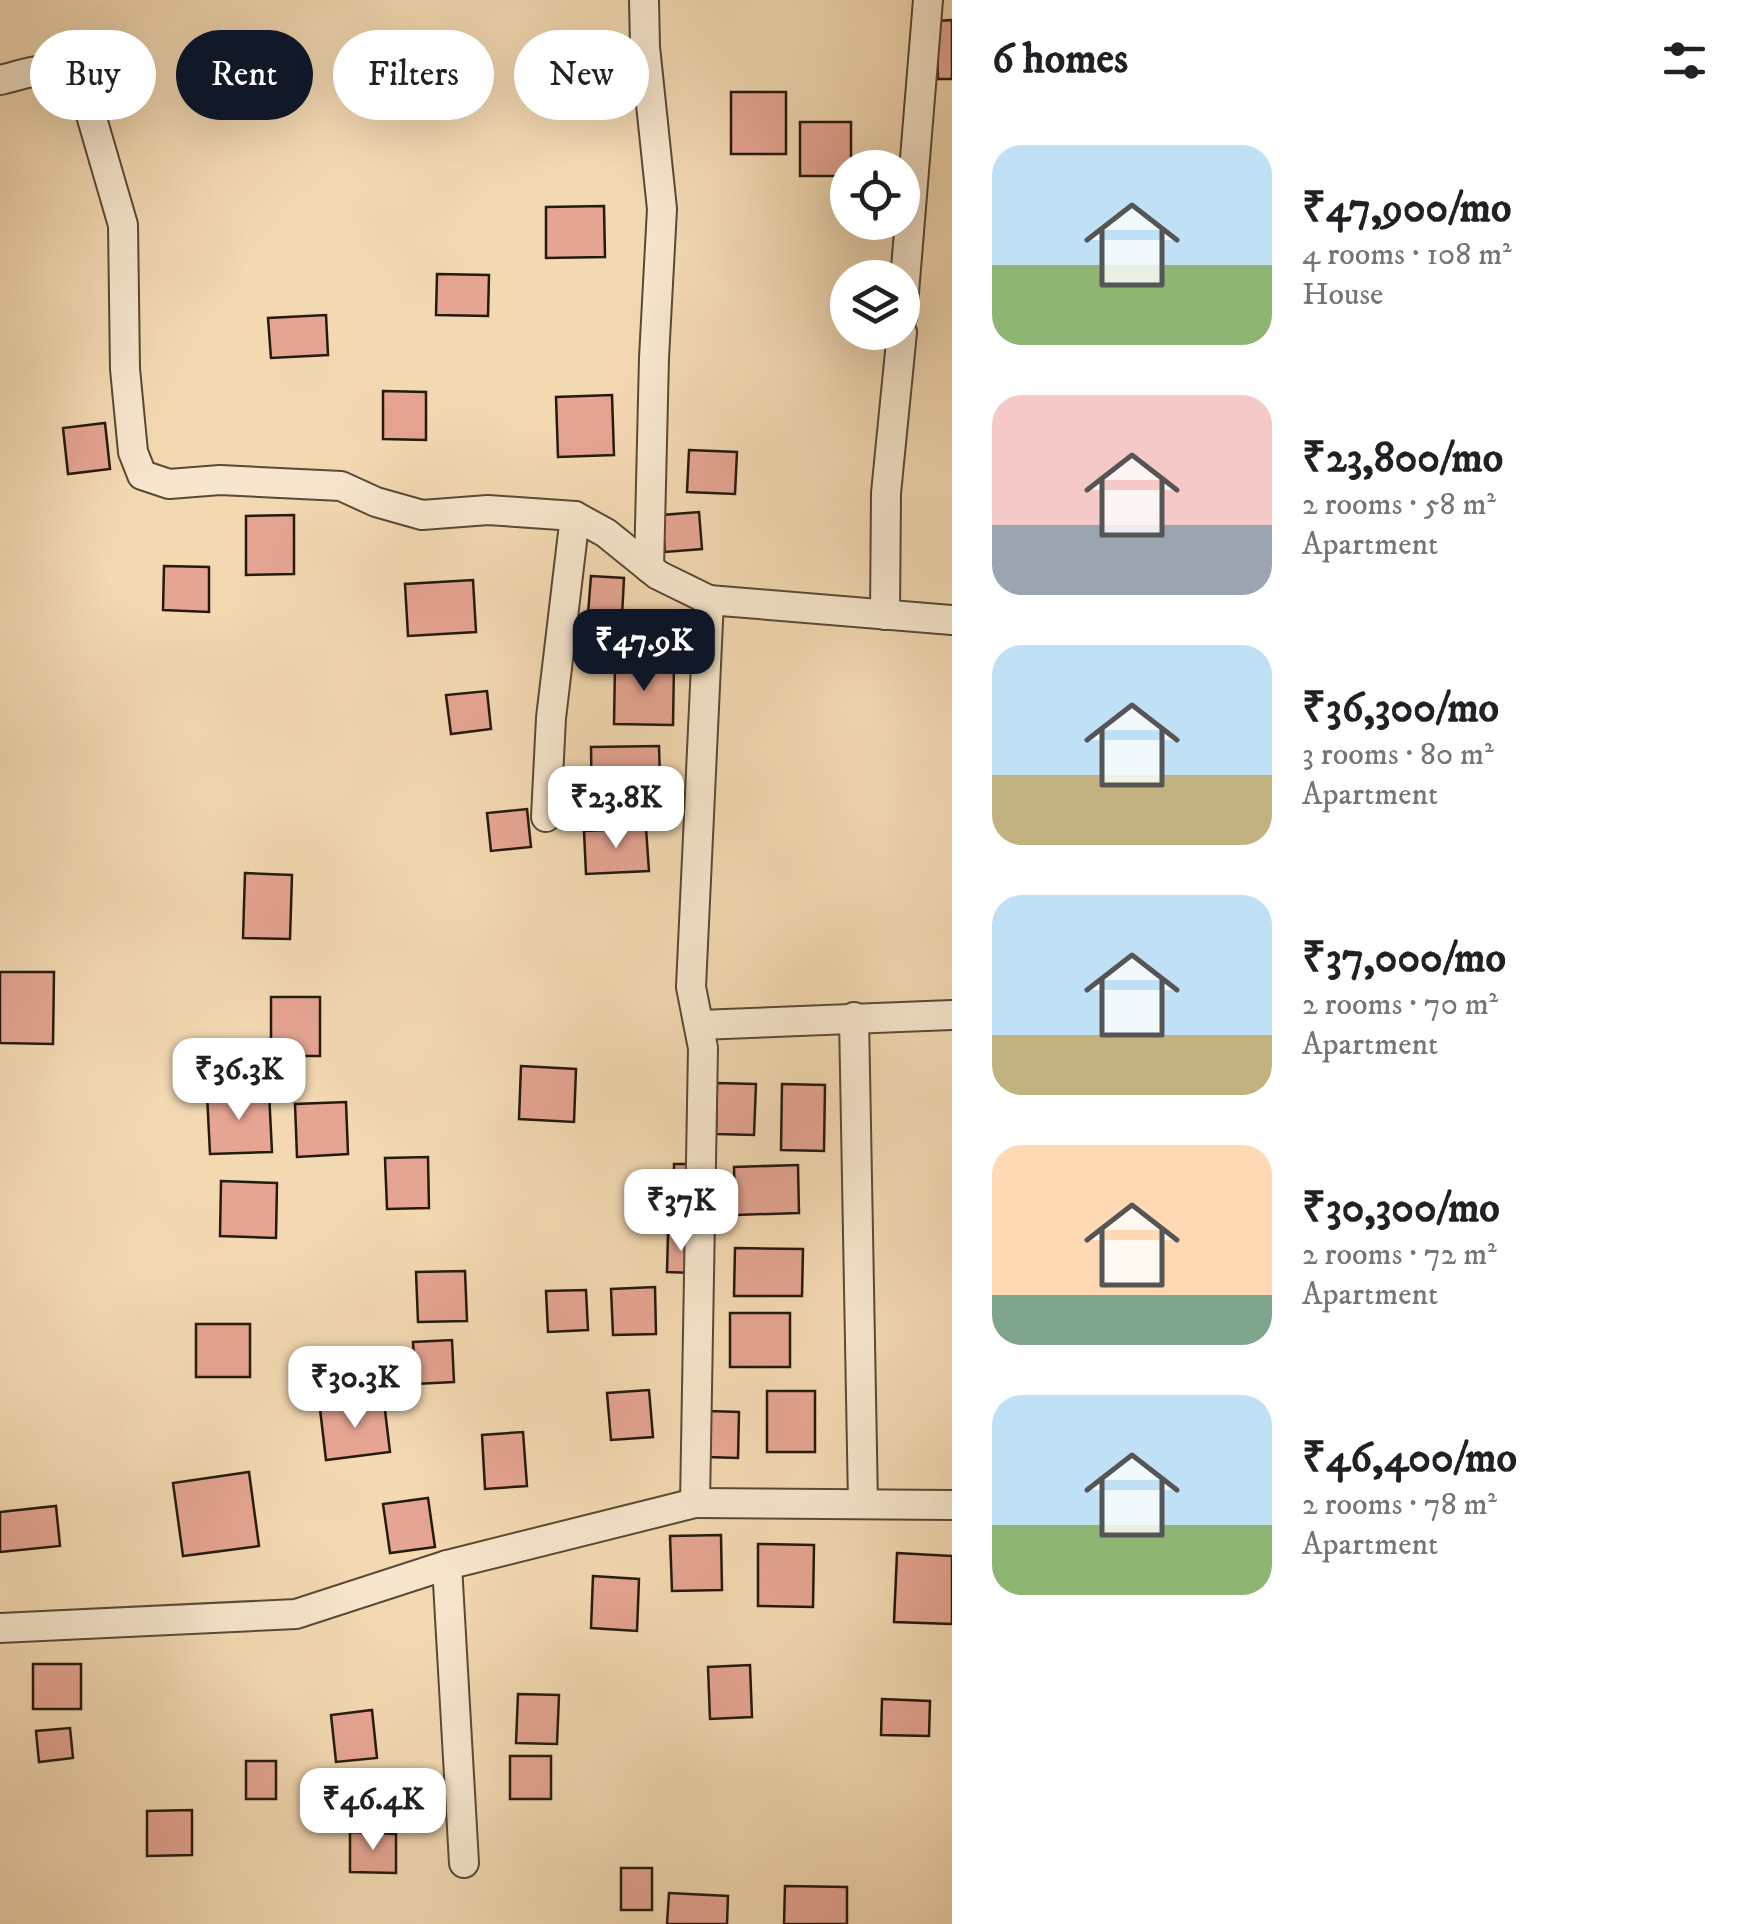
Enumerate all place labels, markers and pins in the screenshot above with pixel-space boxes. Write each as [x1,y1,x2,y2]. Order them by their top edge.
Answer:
pin: ₹47.9K [563,609,725,694]
pin: ₹23.8K [535,766,697,851]
pin: ₹36.3K [158,1038,320,1123]
pin: ₹37K [622,1169,740,1254]
pin: ₹30.3K [274,1346,436,1431]
pin: ₹46.4K [292,1768,454,1853]

